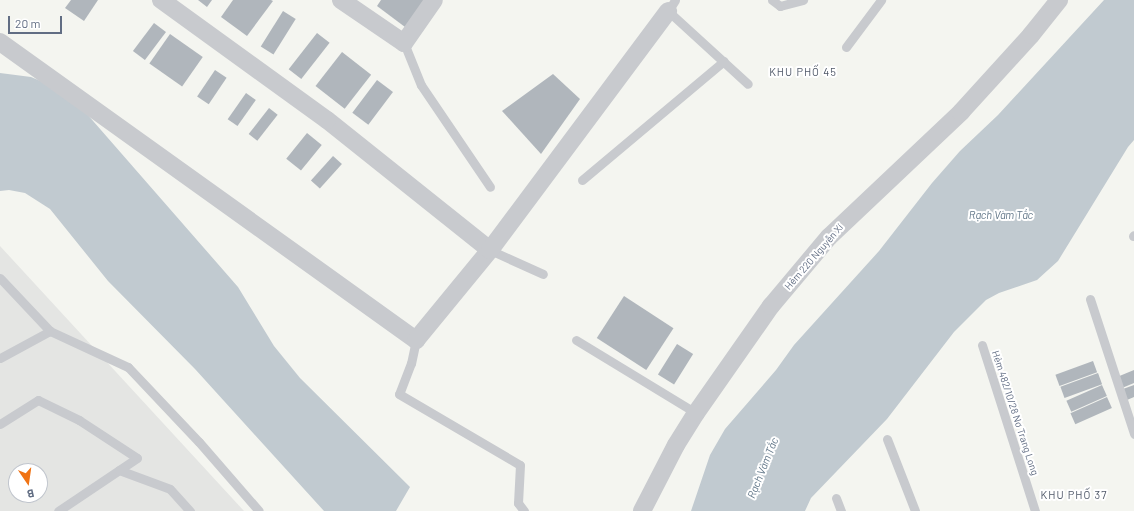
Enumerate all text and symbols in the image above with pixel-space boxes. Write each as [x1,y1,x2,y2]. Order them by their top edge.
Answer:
scale bar [10,8,64,34]
text: 20 m [15,16,41,30]
district label: KHU PHỐ 45 [769,65,837,79]
water label: Rạch Vàm Tắc [969,208,1033,222]
street label: Hẻm 220 Nguyễn Xí [782,222,846,292]
street label: Hẻm 482/10/28 Nơ Trang Long [989,349,1041,477]
water label: Rạch Vàm Tắc [745,436,781,500]
north arrow [8,463,48,503]
text: B [26,487,35,501]
district label: KHU PHỐ 37 [1041,488,1107,502]

